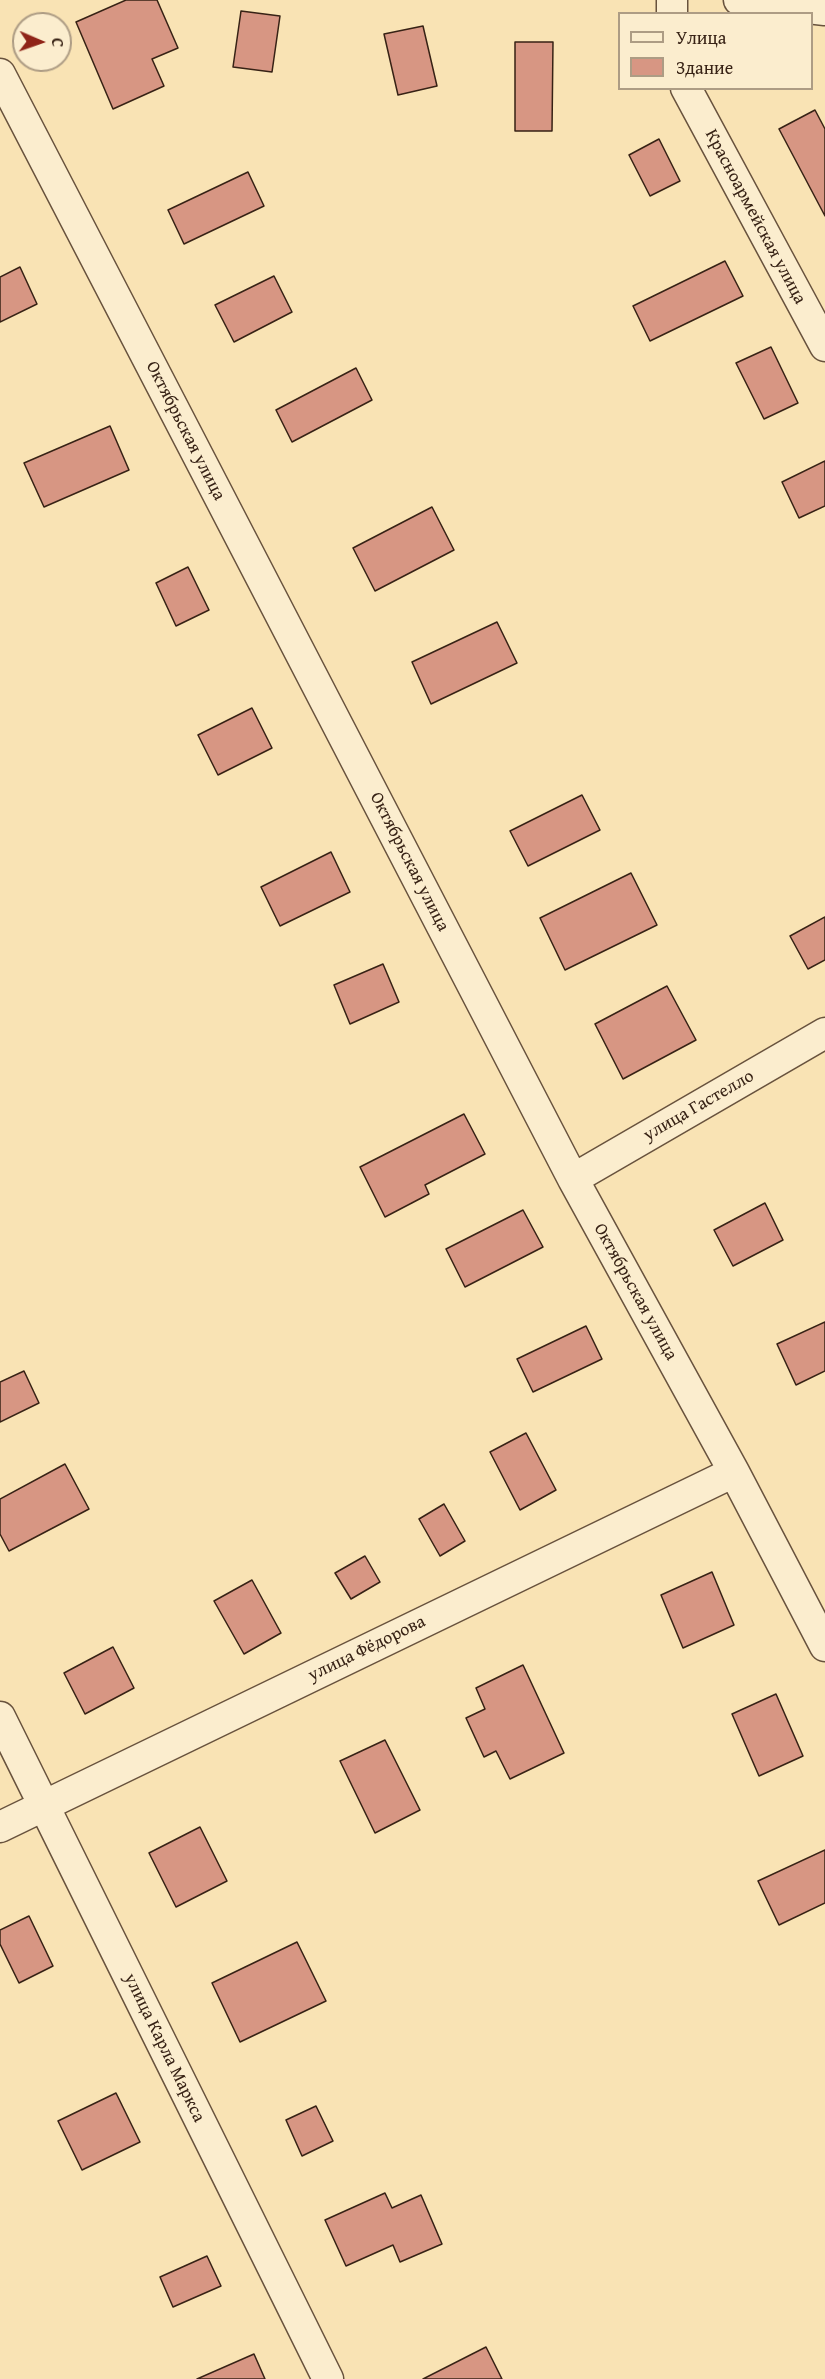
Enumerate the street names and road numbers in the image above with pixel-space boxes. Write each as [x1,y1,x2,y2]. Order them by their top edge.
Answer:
street label: Красноармейская улица [700,126,810,308]
street label: Октябрьская улица [141,358,229,504]
street label: Октябрьская улица [365,789,453,935]
street label: улица Гастелло [640,1066,758,1146]
street label: Октябрьская улица [588,1220,682,1364]
street label: улица Фёдорова [305,1611,429,1687]
street label: улица Карла Маркса [119,1970,209,2126]

